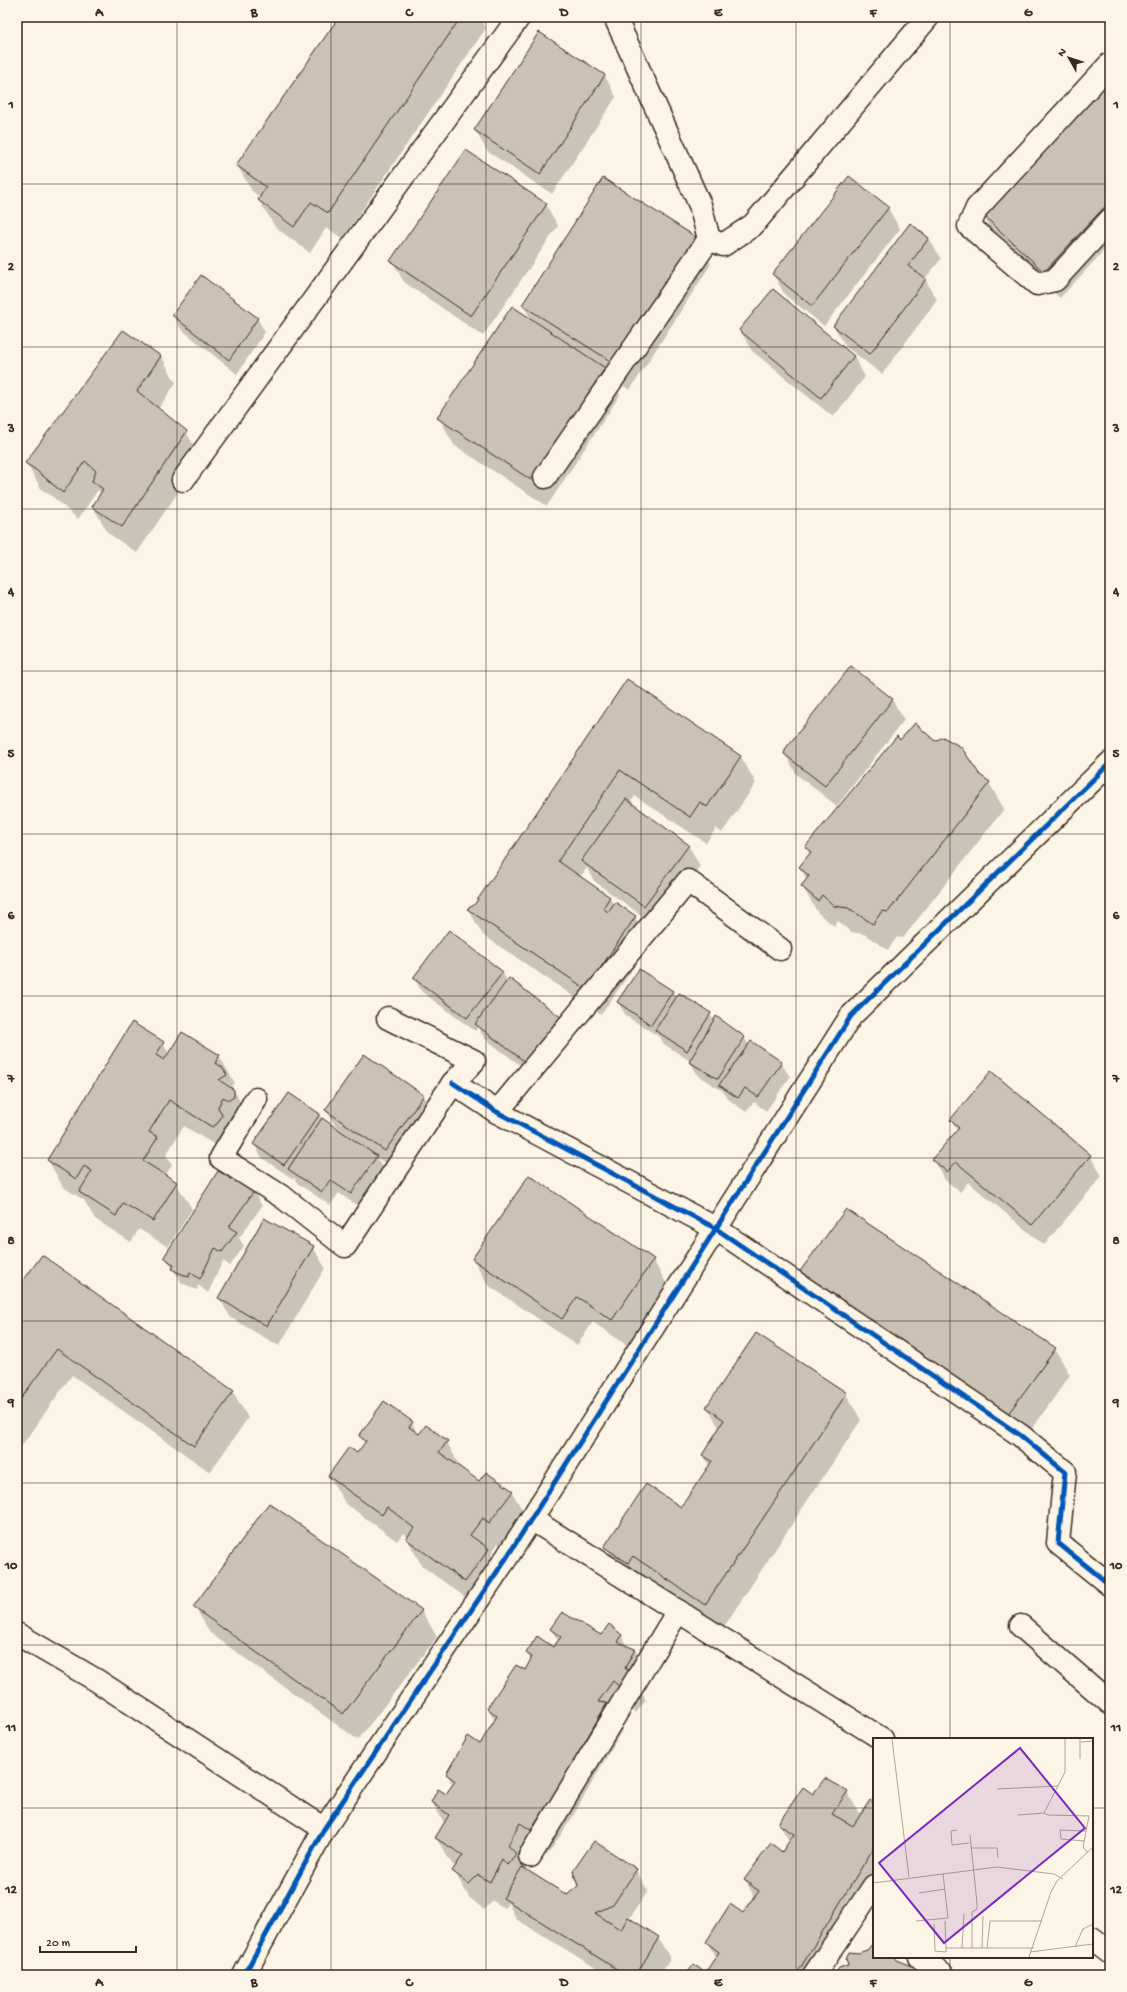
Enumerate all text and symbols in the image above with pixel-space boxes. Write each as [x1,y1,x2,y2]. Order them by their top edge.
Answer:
text: A [94,6,104,21]
text: B [250,6,259,21]
text: C [404,6,414,21]
text: D [559,6,569,21]
text: E [714,6,723,21]
text: F [869,6,878,21]
text: G [1024,6,1033,21]
north arrow [1049,38,1089,78]
text: N [1056,46,1070,60]
text: 1 [7,98,14,113]
text: 1 [1112,98,1119,113]
text: 2 [8,260,15,275]
text: 2 [1113,260,1120,275]
text: 3 [7,422,15,437]
text: 3 [1112,422,1120,437]
text: 4 [7,585,15,600]
text: 4 [1112,585,1120,600]
text: 5 [8,747,15,762]
text: 5 [1113,747,1120,762]
text: 6 [8,909,15,924]
text: 6 [1113,909,1120,924]
text: 7 [7,1072,16,1087]
text: 7 [1112,1072,1121,1087]
text: 8 [7,1234,15,1249]
text: 8 [1112,1234,1120,1249]
text: 9 [7,1396,15,1411]
text: 9 [1112,1396,1120,1411]
text: 10 [4,1559,18,1574]
text: 10 [1109,1559,1123,1574]
text: 11 [5,1721,16,1736]
text: 11 [1110,1721,1121,1736]
inset map [873,1738,1093,1958]
text: 12 [4,1883,17,1898]
text: 12 [1109,1883,1122,1898]
scale bar [40,1928,136,1954]
text: 20 m [46,1937,71,1951]
text: A [94,1976,104,1991]
text: B [250,1976,259,1991]
text: C [404,1976,414,1991]
text: D [559,1976,569,1991]
text: E [714,1976,723,1991]
text: F [869,1976,878,1991]
text: G [1024,1976,1033,1991]

